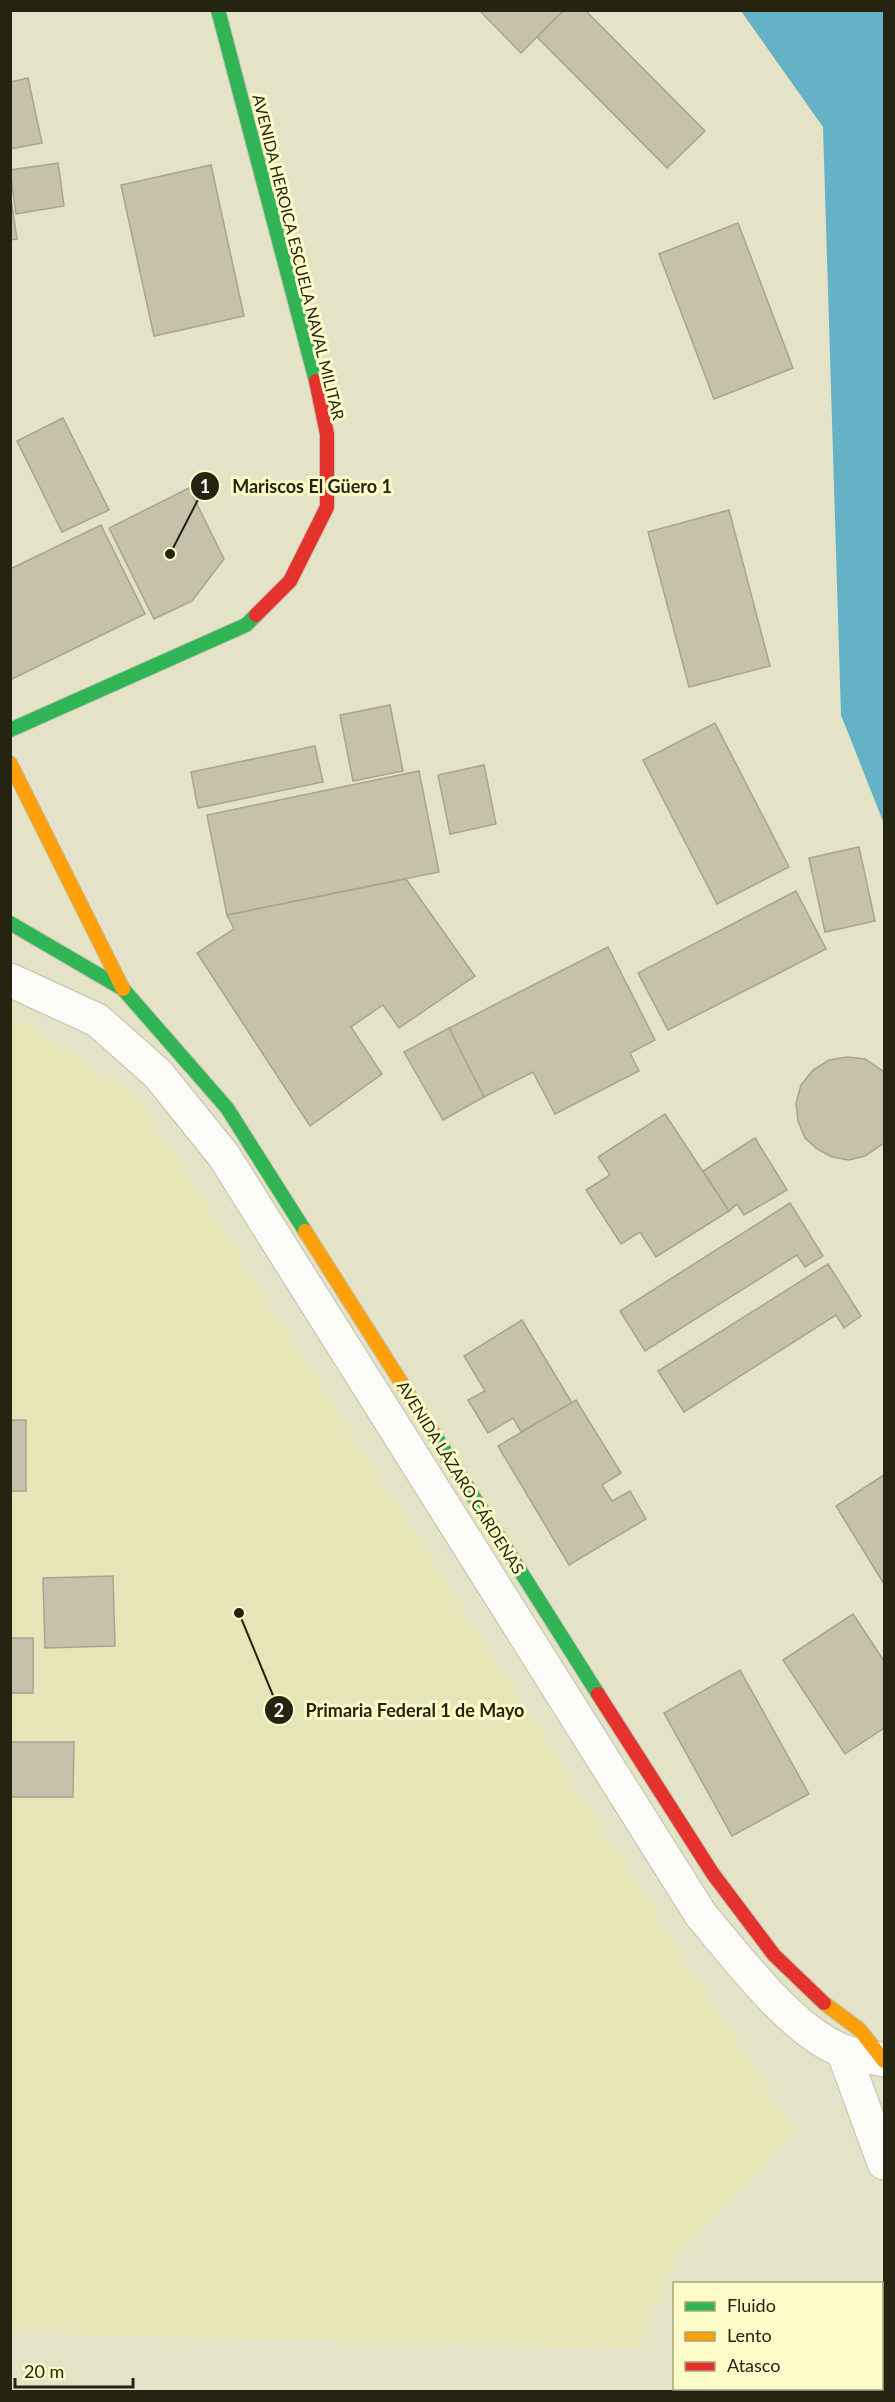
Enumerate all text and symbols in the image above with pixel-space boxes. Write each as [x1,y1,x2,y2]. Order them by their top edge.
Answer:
street label: AVENIDA HEROICA ESCUELA NAVAL MILITAR [249,92,349,422]
callout: Mariscos El Güero 1 [190,468,404,504]
text: 1 [200,475,210,497]
text: Mariscos El Güero 1 [232,475,392,497]
street label: AVENIDA LÁZARO CÁRDENAS [394,1377,528,1577]
callout: Primaria Federal 1 de Mayo [264,1692,537,1728]
text: 2 [274,1699,284,1721]
text: Primaria Federal 1 de Mayo [306,1699,524,1721]
legend [673,2282,883,2390]
text: Fluido [727,2294,776,2316]
text: Lento [727,2324,772,2346]
scale bar [15,2351,134,2389]
text: Atasco [727,2354,780,2376]
text: 20 m [24,2360,64,2382]

